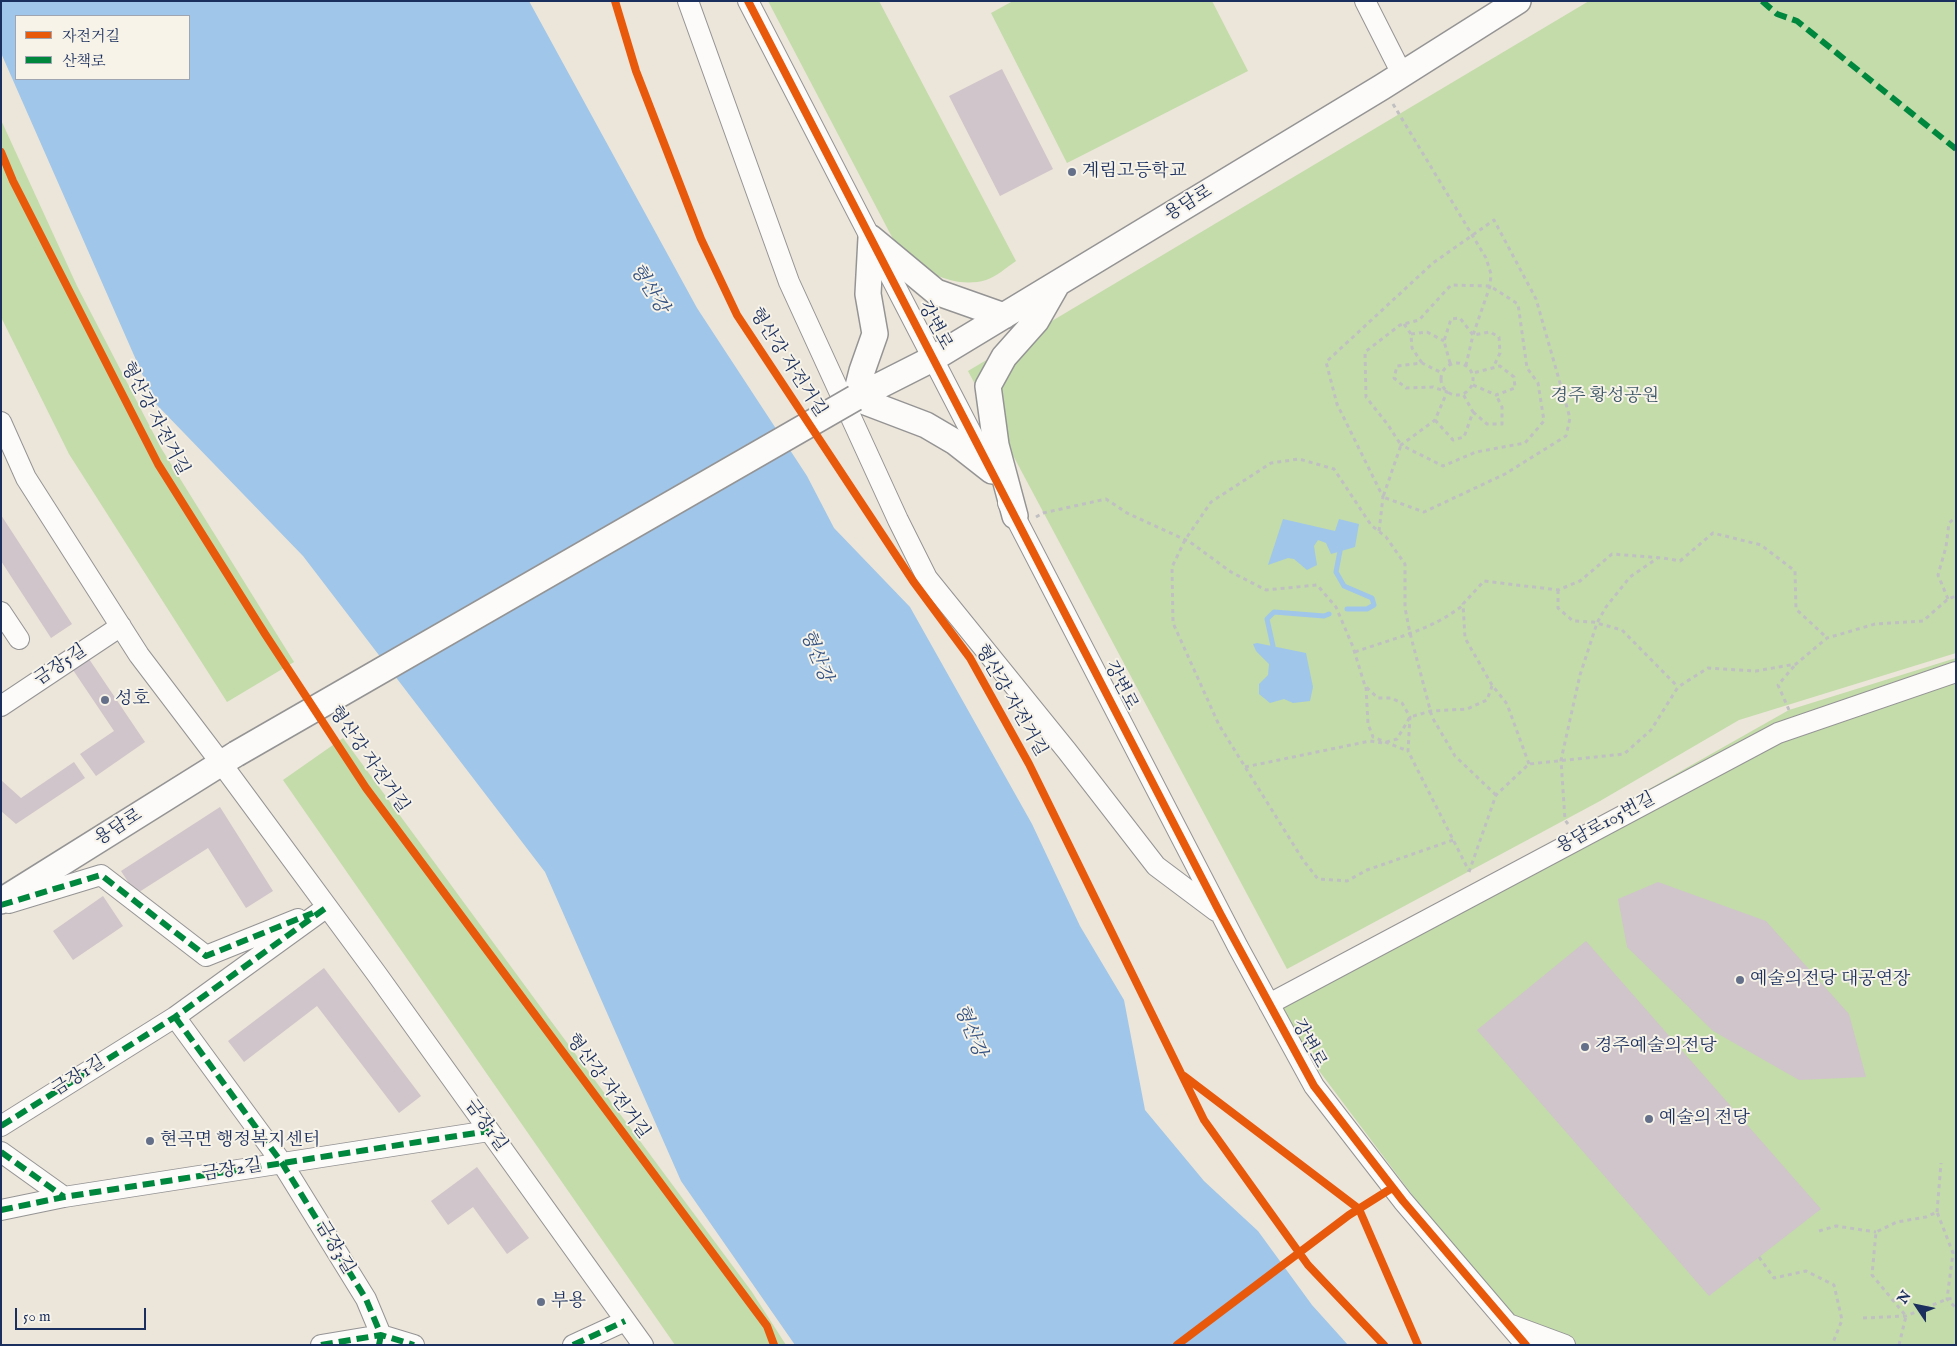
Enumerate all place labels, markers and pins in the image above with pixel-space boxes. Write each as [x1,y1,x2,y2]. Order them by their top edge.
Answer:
place label: 계림고등학교 [1082,161,1186,183]
marker: 계림고등학교 [1066,166,1078,178]
place label: 성호 [115,689,150,711]
marker: 성호 [99,694,111,706]
place label: 예술의전당 대공연장 [1750,969,1910,991]
marker: 예술의전당 대공연장 [1734,974,1746,986]
place label: 경주예술의전당 [1595,1036,1717,1058]
marker: 경주예술의전당 [1579,1041,1591,1053]
place label: 예술의 전당 [1659,1108,1750,1130]
marker: 예술의 전당 [1643,1113,1655,1125]
place label: 현곡면 행정복지센터 [160,1130,320,1152]
marker: 현곡면 행정복지센터 [144,1135,156,1147]
place label: 부용 [551,1291,586,1313]
marker: 부용 [535,1296,547,1308]

